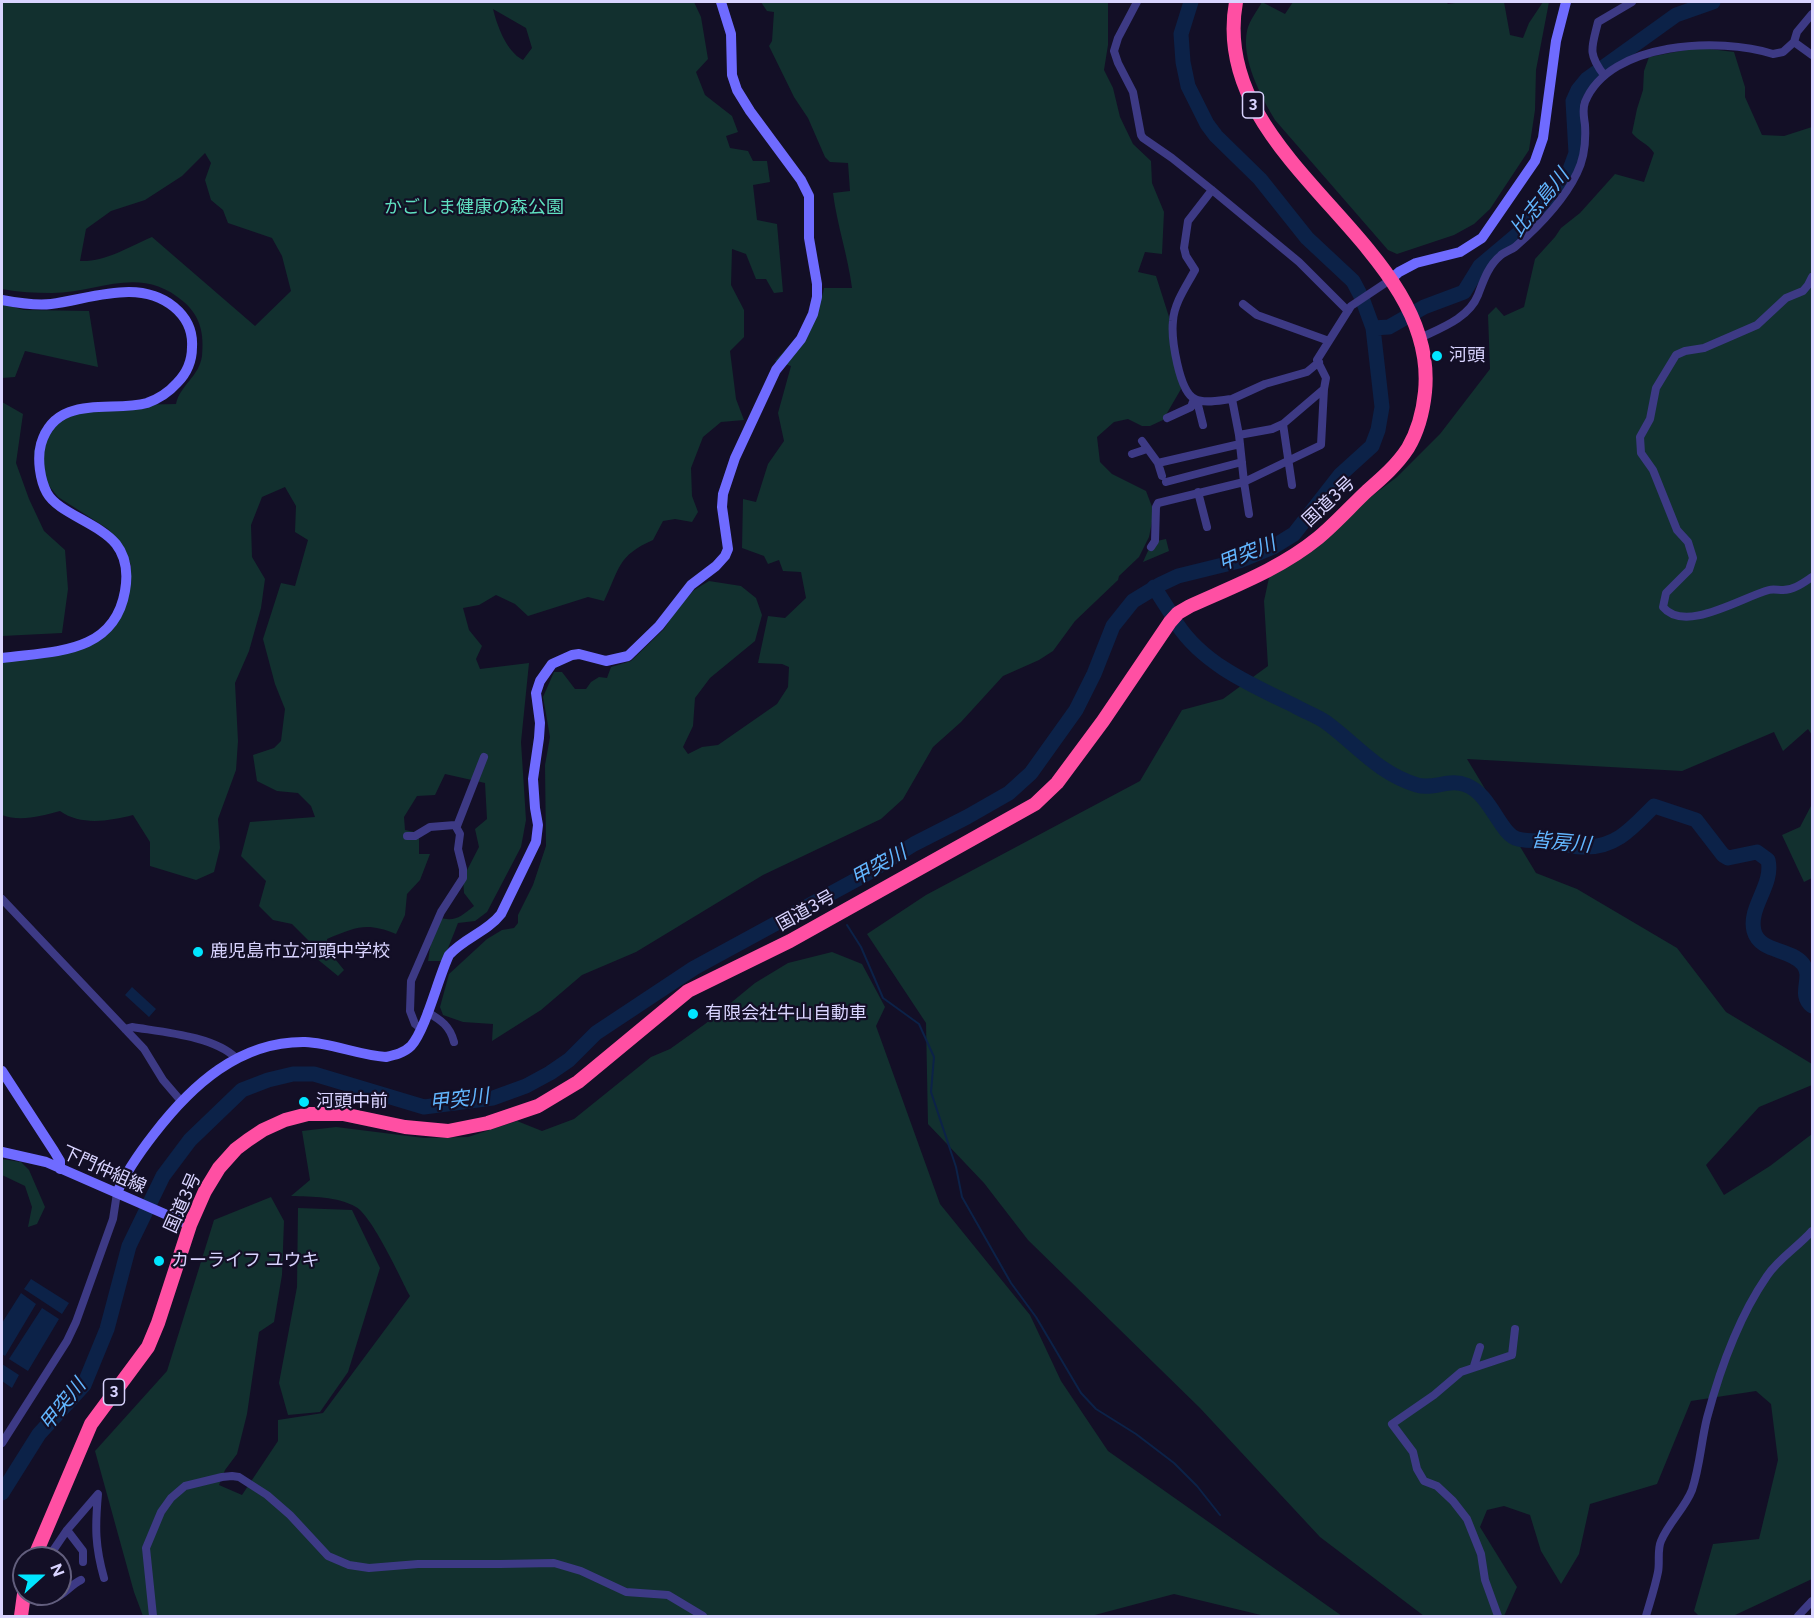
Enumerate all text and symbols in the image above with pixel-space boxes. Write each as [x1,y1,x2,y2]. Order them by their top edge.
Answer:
road number: 3 [1242,92,1264,118]
water label: 比志島川 [1506,164,1574,242]
park label: かごしま健康の森公園 [384,197,564,219]
place label: 河頭 [1449,345,1485,367]
marker: 河頭 [1430,349,1444,363]
street label: 国道3号 [1298,472,1360,532]
water label: 甲突川 [1215,532,1279,576]
water label: 皆房川 [1530,828,1592,858]
water label: 甲突川 [847,841,911,891]
street label: 国道3号 [773,886,839,936]
place label: 鹿児島市立河頭中学校 [210,941,390,963]
marker: 鹿児島市立河頭中学校 [191,945,205,959]
place label: 有限会社牛山自動車 [705,1003,867,1025]
marker: 有限会社牛山自動車 [686,1007,700,1021]
water label: 甲突川 [428,1084,490,1116]
place label: 河頭中前 [316,1091,388,1113]
marker: 河頭中前 [297,1095,311,1109]
street label: 下門仲組線 [58,1142,150,1198]
street label: 国道3号 [160,1169,206,1237]
place label: カーライフ ユウキ [171,1250,319,1272]
marker: カーライフ ユウキ [152,1254,166,1268]
water label: 甲突川 [35,1374,91,1436]
road number: 3 [104,1379,124,1405]
north arrow [12,1546,72,1606]
text: N [46,1561,68,1579]

